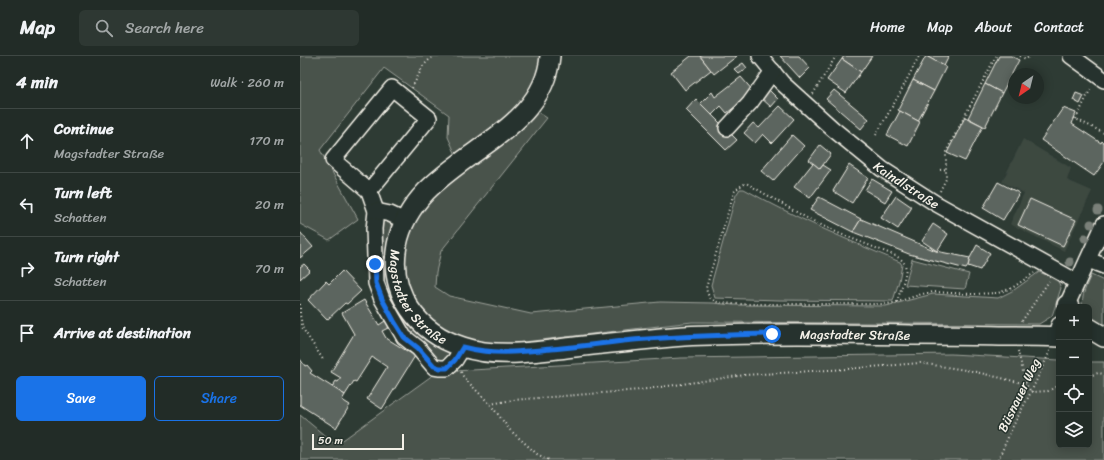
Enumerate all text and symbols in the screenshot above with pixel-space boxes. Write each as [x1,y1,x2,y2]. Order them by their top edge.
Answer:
search box [79,10,359,46]
text: Map [20,11,55,44]
text: Search here [125,15,204,41]
text: Home [870,15,905,40]
text: Map [927,15,953,40]
text: About [975,15,1012,40]
text: Contact [1034,15,1084,40]
icon: search [93,17,115,39]
text: 4 min [16,67,58,97]
north arrow [1008,68,1044,104]
text: Walk · 260 m [210,71,284,94]
text: Continue [54,116,114,142]
text: 170 m [249,129,284,152]
icon: ahead [16,130,38,152]
text: Magstadter Straße [54,142,164,165]
street label: Kaindlstraße [868,155,944,215]
text: Turn left [54,180,112,206]
text: 20 m [255,193,284,216]
icon: left [16,194,38,216]
text: Schatten [54,206,106,229]
text: Turn right [54,244,119,270]
street label: Magstadter Straße [384,249,452,350]
route end [366,255,384,273]
text: 70 m [255,257,284,280]
icon: right [16,258,38,280]
text: Schatten [54,270,106,293]
map controls [1056,304,1092,448]
button: + [1056,304,1092,340]
text: Arrive at destination [54,320,191,346]
icon: arrive [16,322,38,344]
street label: Magstadter Straße [800,322,911,346]
route start [763,325,781,343]
button: − [1056,340,1092,376]
street label: Büsnauer Weg [991,354,1047,436]
button: Save [16,376,146,421]
button: Share [154,376,284,421]
button: locate [1056,376,1092,412]
button: layers [1056,412,1092,448]
text: 50 m [318,431,343,450]
scale bar [312,432,404,451]

